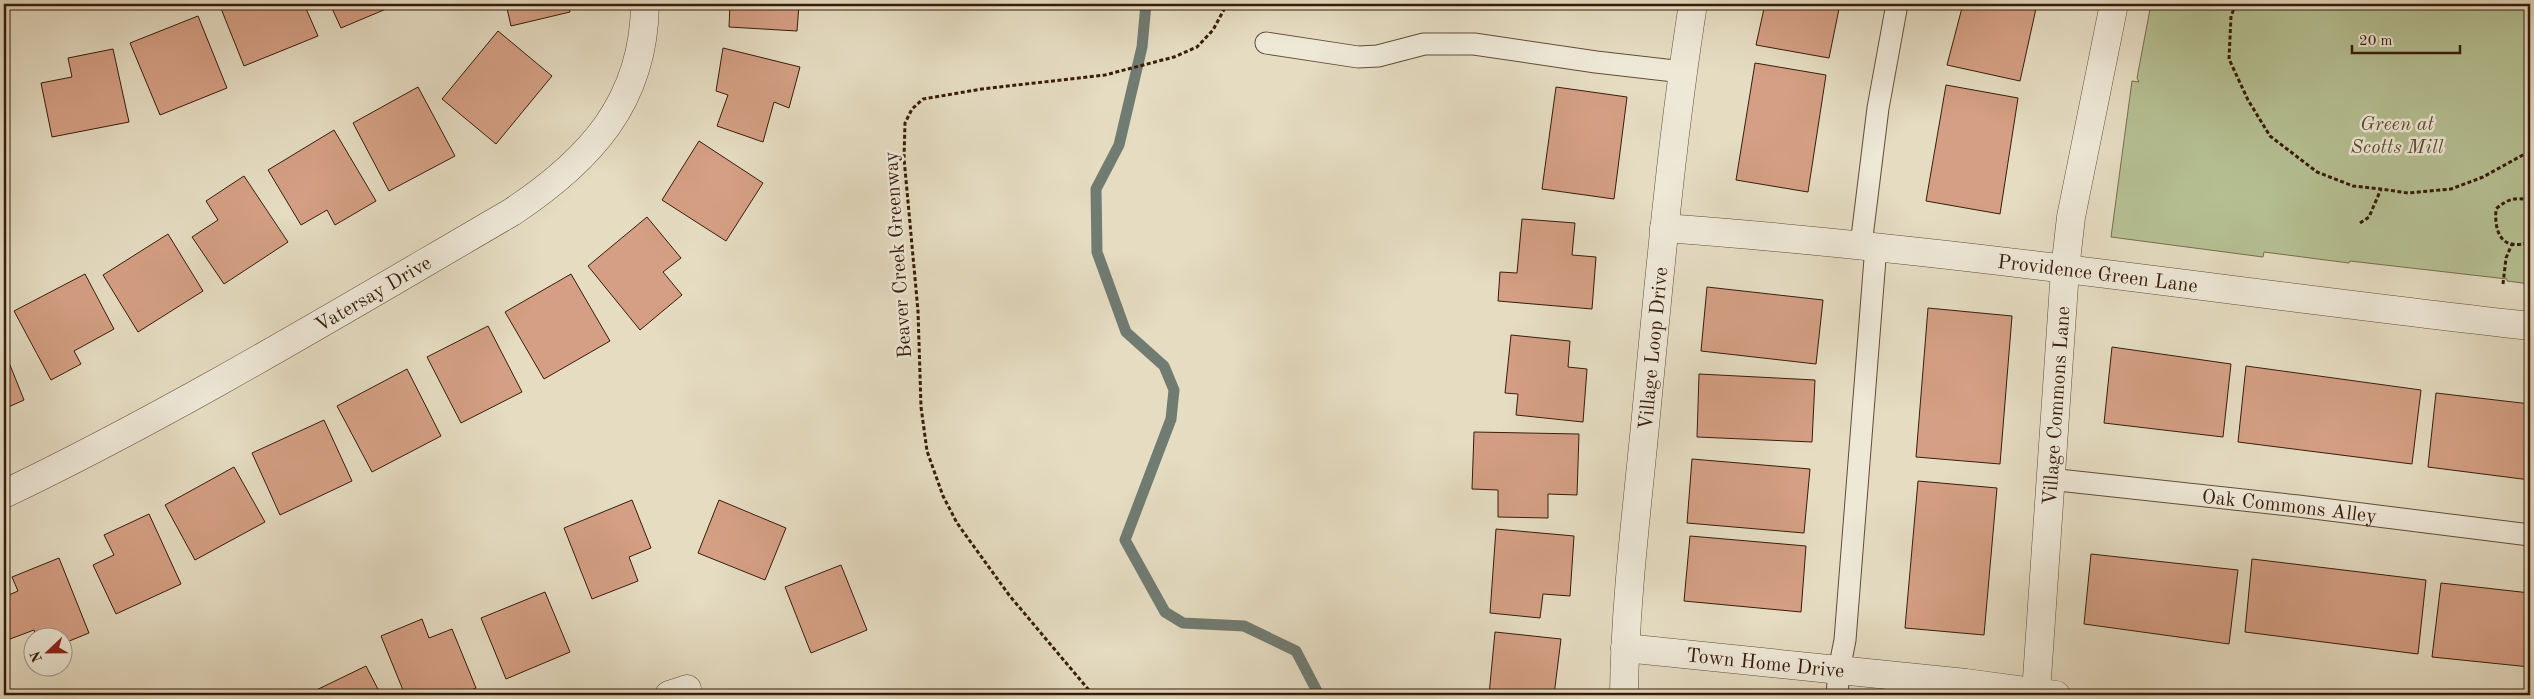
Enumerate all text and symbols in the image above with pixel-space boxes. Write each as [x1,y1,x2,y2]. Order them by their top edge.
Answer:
scale bar [2352,22,2459,54]
text: 20 m [2359,34,2393,49]
park label: Green at Scotts Mill [2350,115,2444,158]
street label: Beaver Creek Greenway [882,150,916,359]
street label: Vatersay Drive [312,253,435,337]
street label: Providence Green Lane [1996,253,2199,297]
street label: Village Loop Drive [1637,266,1672,431]
street label: Village Commons Lane [2041,305,2075,506]
street label: Oak Commons Alley [2201,488,2378,528]
north arrow [22,626,72,676]
street label: Town Home Drive [1685,646,1845,682]
text: N [28,649,45,664]

